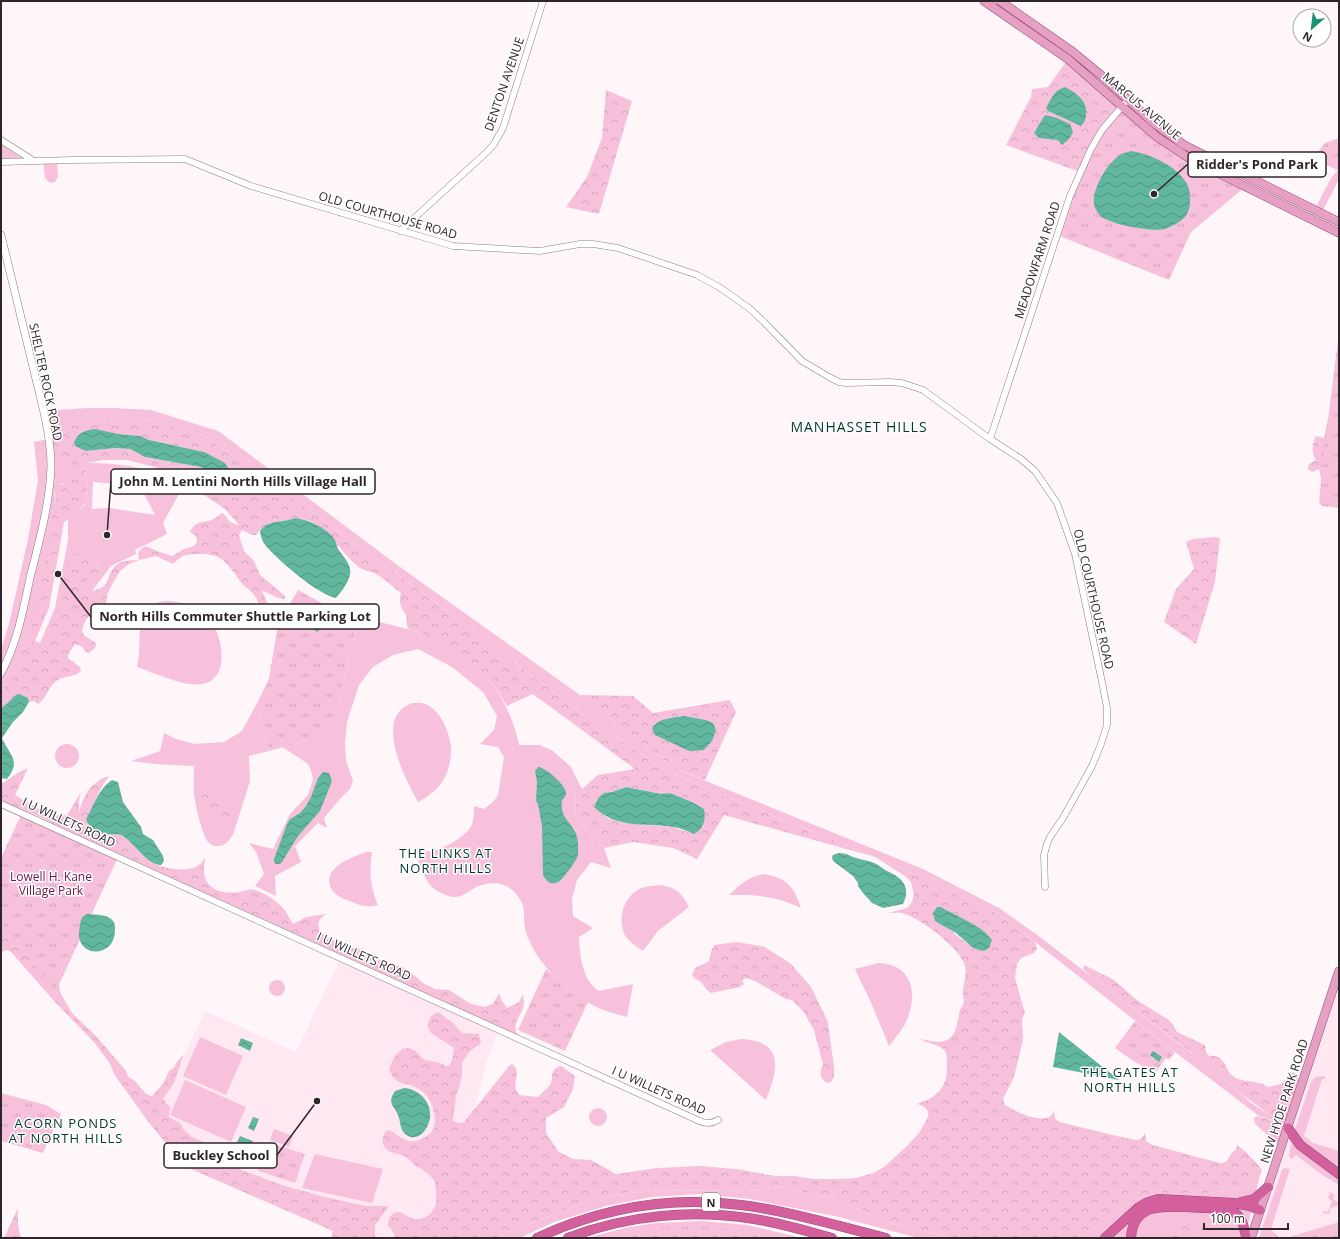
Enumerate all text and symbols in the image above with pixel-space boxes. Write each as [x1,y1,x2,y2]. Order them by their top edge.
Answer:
north arrow [1292,8,1332,48]
text: N [1300,29,1315,46]
street label: DENTON AVENUE [480,35,528,133]
street label: MARCUS AVENUE [1099,68,1185,144]
callout: Ridder's Pond Park [1188,152,1326,177]
text: Ridder's Pond Park [1196,155,1319,173]
street label: OLD COURTHOUSE ROAD [317,187,459,243]
street label: MEADOWFARM ROAD [1010,199,1064,321]
street label: SHELTER ROCK ROAD [25,322,67,442]
district label: MANHASSET HILLS [790,417,928,436]
callout: John M. Lentini North Hills Village Hall [111,469,375,494]
text: John M. Lentini North Hills Village Hall [118,472,367,490]
street label: OLD COURTHOUSE ROAD [1070,527,1118,671]
callout: North Hills Commuter Shuttle Parking Lot [91,604,379,629]
text: North Hills Commuter Shuttle Parking Lot [99,607,371,625]
street label: I U WILLETS ROAD [19,793,119,851]
district label: THE LINKS AT NORTH HILLS [399,844,493,877]
park label: Lowell H. Kane Village Park [10,868,92,899]
street label: I U WILLETS ROAD [314,928,414,984]
street label: NEW HYDE PARK ROAD [1256,1037,1312,1165]
street label: I U WILLETS ROAD [609,1062,709,1118]
district label: THE GATES AT NORTH HILLS [1081,1063,1179,1096]
district label: ACORN PONDS AT NORTH HILLS [9,1114,123,1147]
callout: Buckley School [164,1143,277,1168]
text: Buckley School [173,1146,269,1164]
road number: N [702,1193,720,1211]
scale bar [1204,1205,1288,1231]
text: 100 m [1210,1210,1245,1227]

